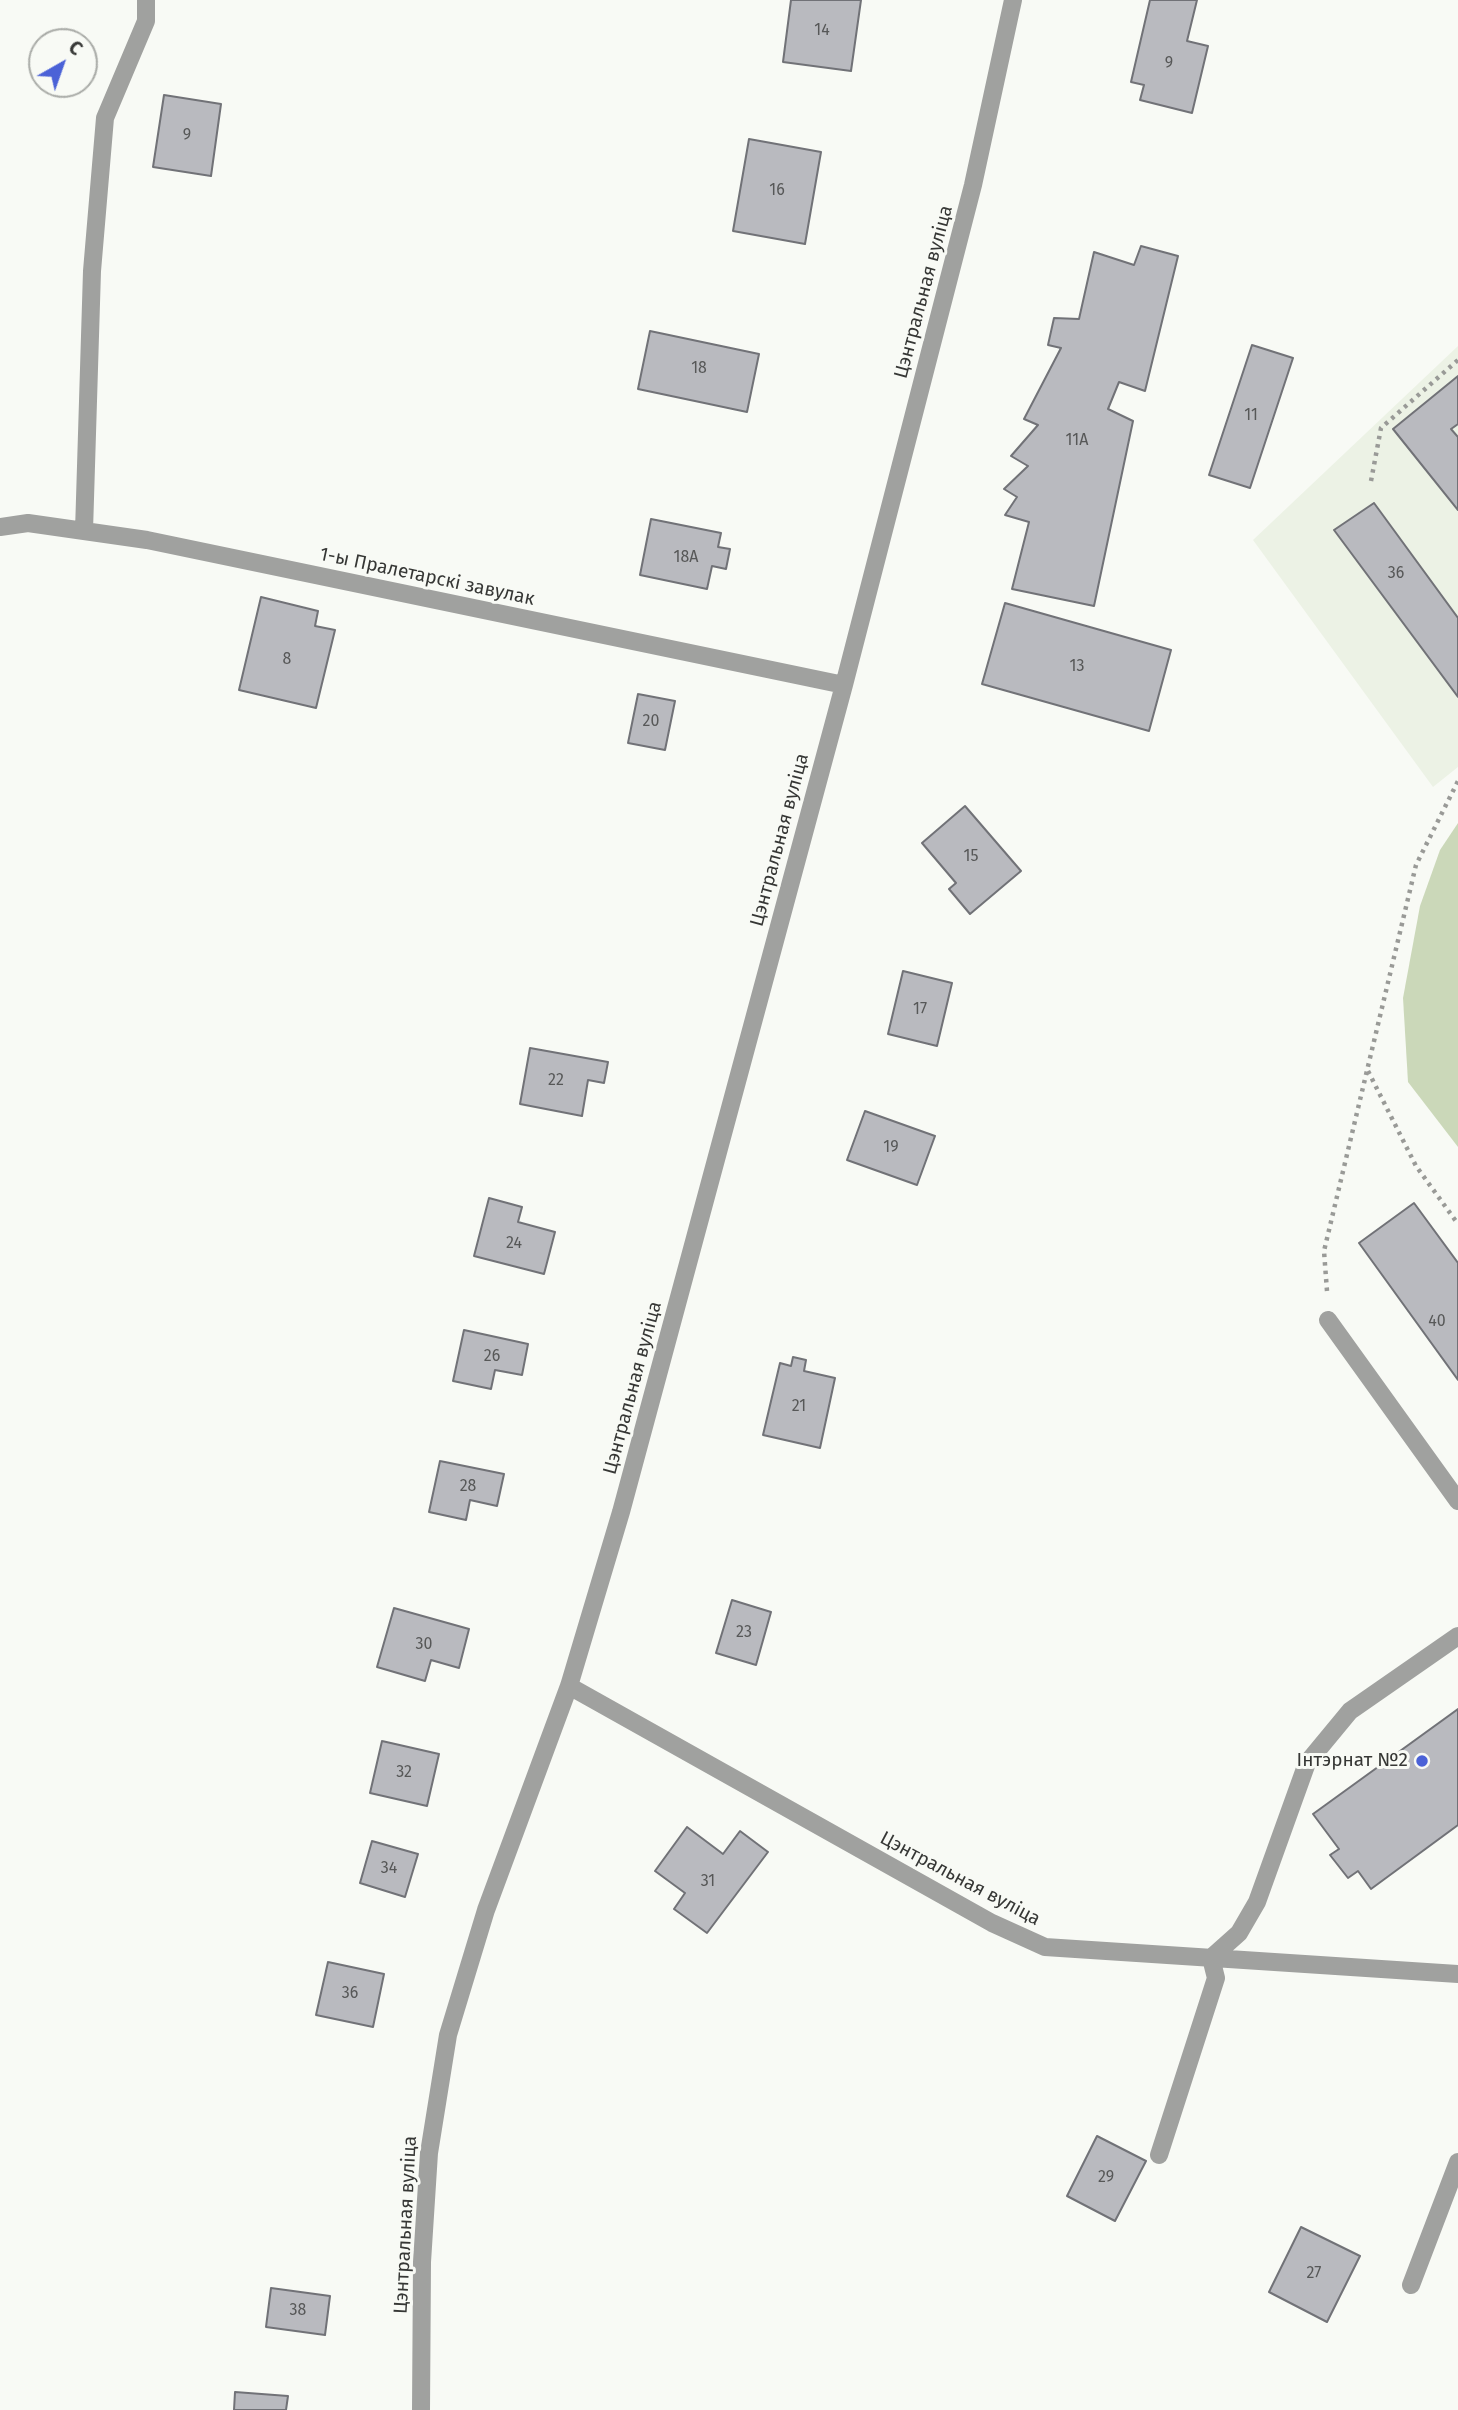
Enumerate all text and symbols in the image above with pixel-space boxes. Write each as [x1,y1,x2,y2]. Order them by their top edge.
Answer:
house number: 14 [814,21,830,41]
north arrow [28,28,98,98]
text: С [64,36,87,60]
house number: 9 [1165,54,1173,74]
house number: 9 [183,126,191,146]
house number: 16 [769,181,785,201]
street label: Цэнтральная вуліца [890,203,958,381]
house number: 18 [691,359,707,379]
house number: 11 [1244,406,1258,426]
house number: 11А [1066,431,1088,451]
street label: 1-ы Пралетарскі завулак [317,543,537,611]
house number: 18А [674,548,698,568]
house number: 36 [1388,564,1404,584]
house number: 8 [283,650,291,670]
house number: 13 [1070,657,1084,677]
house number: 20 [643,712,659,732]
street label: Цэнтральная вуліца [746,751,814,929]
house number: 15 [964,847,978,867]
house number: 17 [913,1000,927,1020]
house number: 22 [548,1071,564,1091]
house number: 19 [883,1138,899,1158]
house number: 24 [506,1234,522,1254]
street label: Цэнтральная вуліца [599,1299,667,1477]
house number: 40 [1428,1312,1446,1332]
house number: 26 [484,1347,500,1367]
house number: 21 [792,1397,806,1417]
house number: 28 [460,1477,476,1497]
house number: 23 [736,1623,752,1643]
house number: 30 [416,1635,432,1655]
place label: Інтэрнат №2 [1297,1750,1408,1772]
marker: Інтэрнат №2 [1414,1753,1430,1769]
house number: 32 [396,1763,412,1783]
street label: Цэнтральная вуліца [876,1827,1044,1931]
house number: 34 [381,1859,397,1879]
house number: 31 [701,1872,715,1892]
house number: 36 [342,1984,358,2004]
street label: Цэнтральная вуліца [390,2135,422,2315]
house number: 29 [1098,2168,1114,2188]
house number: 27 [1307,2264,1321,2284]
house number: 38 [290,2301,306,2321]

